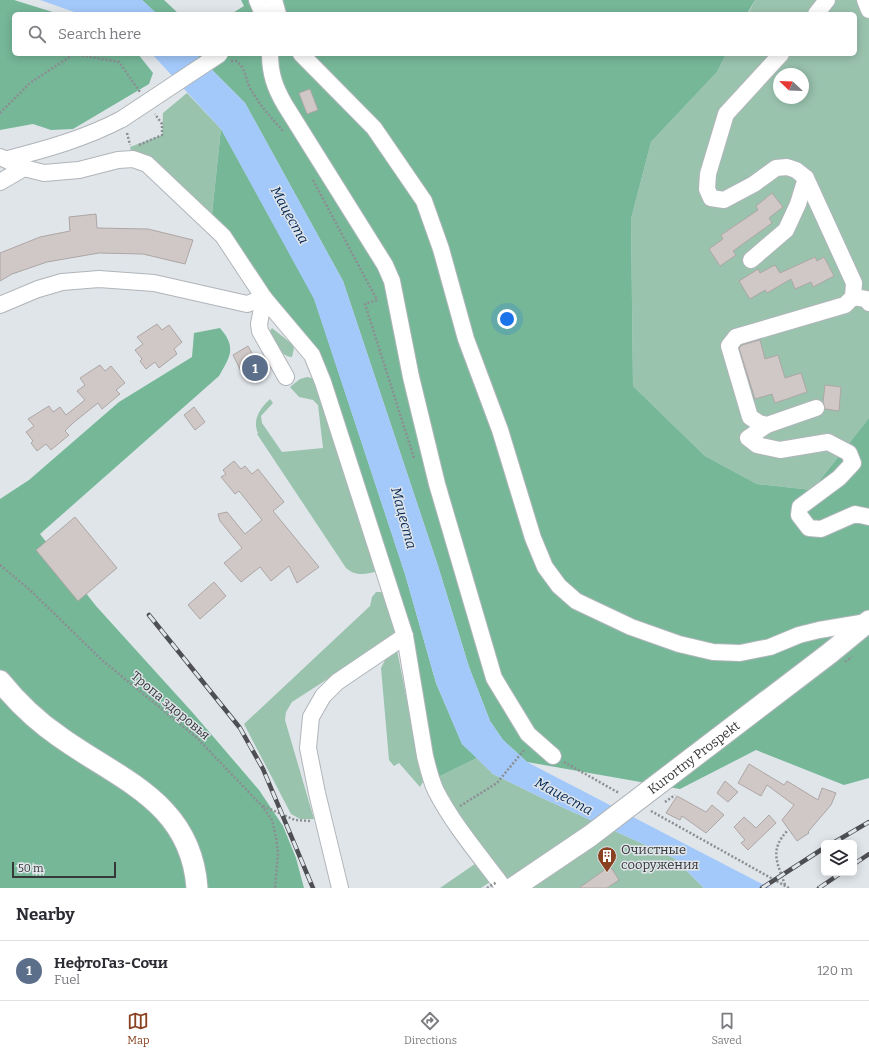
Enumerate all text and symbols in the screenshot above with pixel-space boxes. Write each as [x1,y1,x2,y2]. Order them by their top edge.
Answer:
search box [12,12,857,56]
icon: search [26,23,48,45]
text: Search here [58,25,141,43]
north arrow [773,68,809,104]
water label: Мацеста [267,184,312,247]
your location [497,309,517,329]
pin: 1 [242,353,268,383]
water label: Мацеста [387,485,420,551]
street label: Тропа здоровья [128,668,213,743]
street label: Kurortny Prospekt [645,718,743,797]
water label: Мацеста [532,774,596,819]
map controls [821,840,857,876]
button: layers [821,840,857,876]
place label: Очистные сооружения [621,842,699,872]
building icon: Очистные сооружения [596,845,618,873]
scale bar [12,860,116,879]
text: 50 m [18,862,44,875]
text: Nearby [16,904,75,925]
text: НефтоГаз-Сочи [54,954,168,972]
text: 1 [26,963,32,978]
text: 120 m [817,963,853,978]
text: Fuel [54,972,80,987]
tab: Map [127,1010,149,1047]
tab: Directions [404,1010,457,1047]
tab: Saved [711,1010,742,1047]

